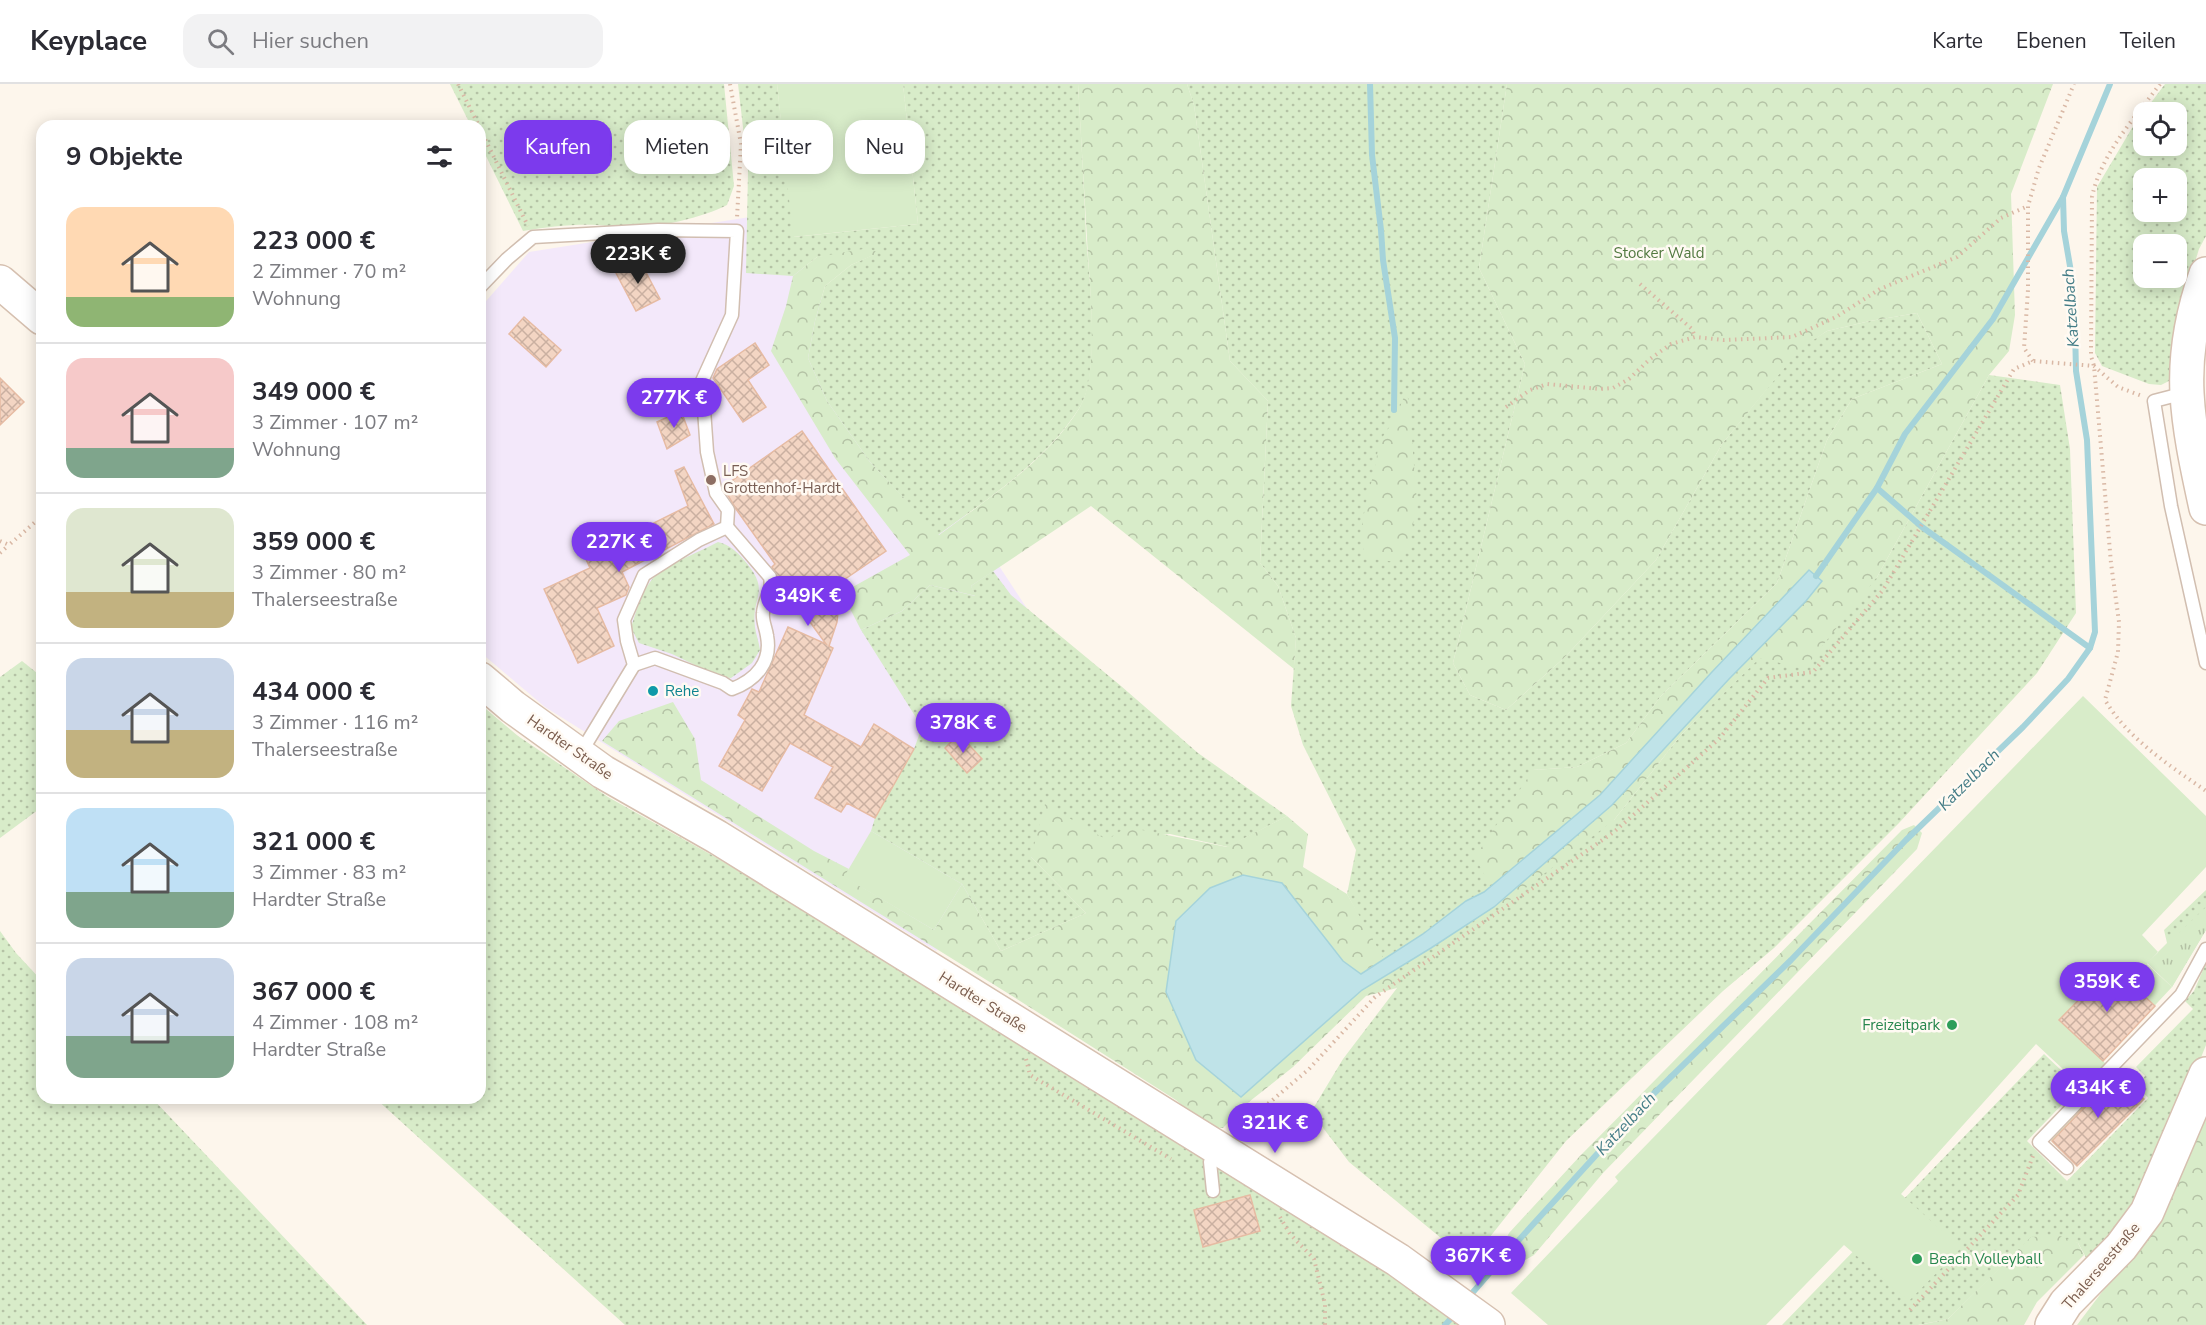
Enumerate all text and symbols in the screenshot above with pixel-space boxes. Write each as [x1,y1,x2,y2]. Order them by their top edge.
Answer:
search box [183,14,603,68]
text: Keyplace [30,22,147,60]
icon: search [204,25,237,58]
text: Hier suchen [252,26,369,56]
text: Karte [1932,27,1983,55]
text: Ebenen [2016,27,2087,55]
text: Teilen [2120,27,2176,55]
map controls [2133,102,2187,288]
button: locate [2133,102,2187,156]
chip: Kaufen [504,120,612,174]
chip: Mieten [624,120,730,174]
chip: Filter [742,120,833,174]
chip: Neu [845,120,925,174]
text: 9 Objekte [66,139,183,174]
icon: filters [423,140,456,173]
button: + [2133,168,2187,222]
text: 223 000 € [252,223,375,258]
icon: home [114,231,186,303]
pin: 223K € [589,234,687,285]
button: − [2133,234,2187,288]
text: 223K € [605,240,671,267]
park label: Stocker Wald [1614,243,1704,263]
text: 2 Zimmer · 70 m² [252,258,406,285]
water label: Katzelbach [2057,268,2085,348]
text: Wohnung [252,285,341,312]
text: 349 000 € [252,374,375,409]
pin: 277K € [625,378,723,429]
icon: home [114,382,186,454]
text: 277K € [641,384,707,411]
text: 3 Zimmer · 107 m² [252,409,418,436]
text: Wohnung [252,436,341,463]
place label: LFS Grottenhof-Hardt [723,461,842,498]
marker: LFS Grottenhof-Hardt [704,473,718,487]
pin: 227K € [570,522,668,573]
text: 359 000 € [252,524,375,559]
text: 227K € [586,528,652,555]
icon: home [114,532,186,604]
text: 3 Zimmer · 80 m² [252,559,406,586]
pin: 349K € [759,576,857,627]
text: 349K € [775,582,841,609]
text: Thalerseestraße [252,586,398,613]
text: 434 000 € [252,674,375,709]
place label: Rehe [665,681,699,701]
icon: home [114,682,186,754]
marker: Rehe [646,684,660,698]
pin: 378K € [914,703,1012,754]
text: 3 Zimmer · 116 m² [252,709,418,736]
text: 378K € [930,709,996,736]
street label: Hardter Straße [523,710,617,784]
text: Thalerseestraße [252,736,398,763]
water label: Katzelbach [1933,744,2005,816]
text: 321 000 € [252,824,375,859]
icon: home [114,832,186,904]
text: 3 Zimmer · 83 m² [252,859,406,886]
text: Hardter Straße [252,886,386,913]
pin: 359K € [2058,962,2156,1013]
street label: Hardter Straße [935,967,1031,1037]
text: 359K € [2074,968,2140,995]
text: 367 000 € [252,974,375,1009]
icon: home [114,982,186,1054]
text: 4 Zimmer · 108 m² [252,1009,418,1036]
place label: Freizeitpark [1862,1015,1940,1035]
marker: Freizeitpark [1945,1018,1959,1032]
text: Hardter Straße [252,1036,386,1063]
pin: 434K € [2049,1068,2147,1119]
text: 434K € [2065,1074,2131,1101]
water label: Katzelbach [1591,1088,1661,1160]
pin: 321K € [1226,1103,1324,1154]
text: 321K € [1242,1109,1308,1136]
street label: Thalerseestraße [2058,1218,2144,1314]
pin: 367K € [1429,1236,1527,1287]
text: 367K € [1445,1242,1511,1269]
place label: Beach Volleyball [1929,1249,2043,1269]
marker: Beach Volleyball [1910,1252,1924,1266]

